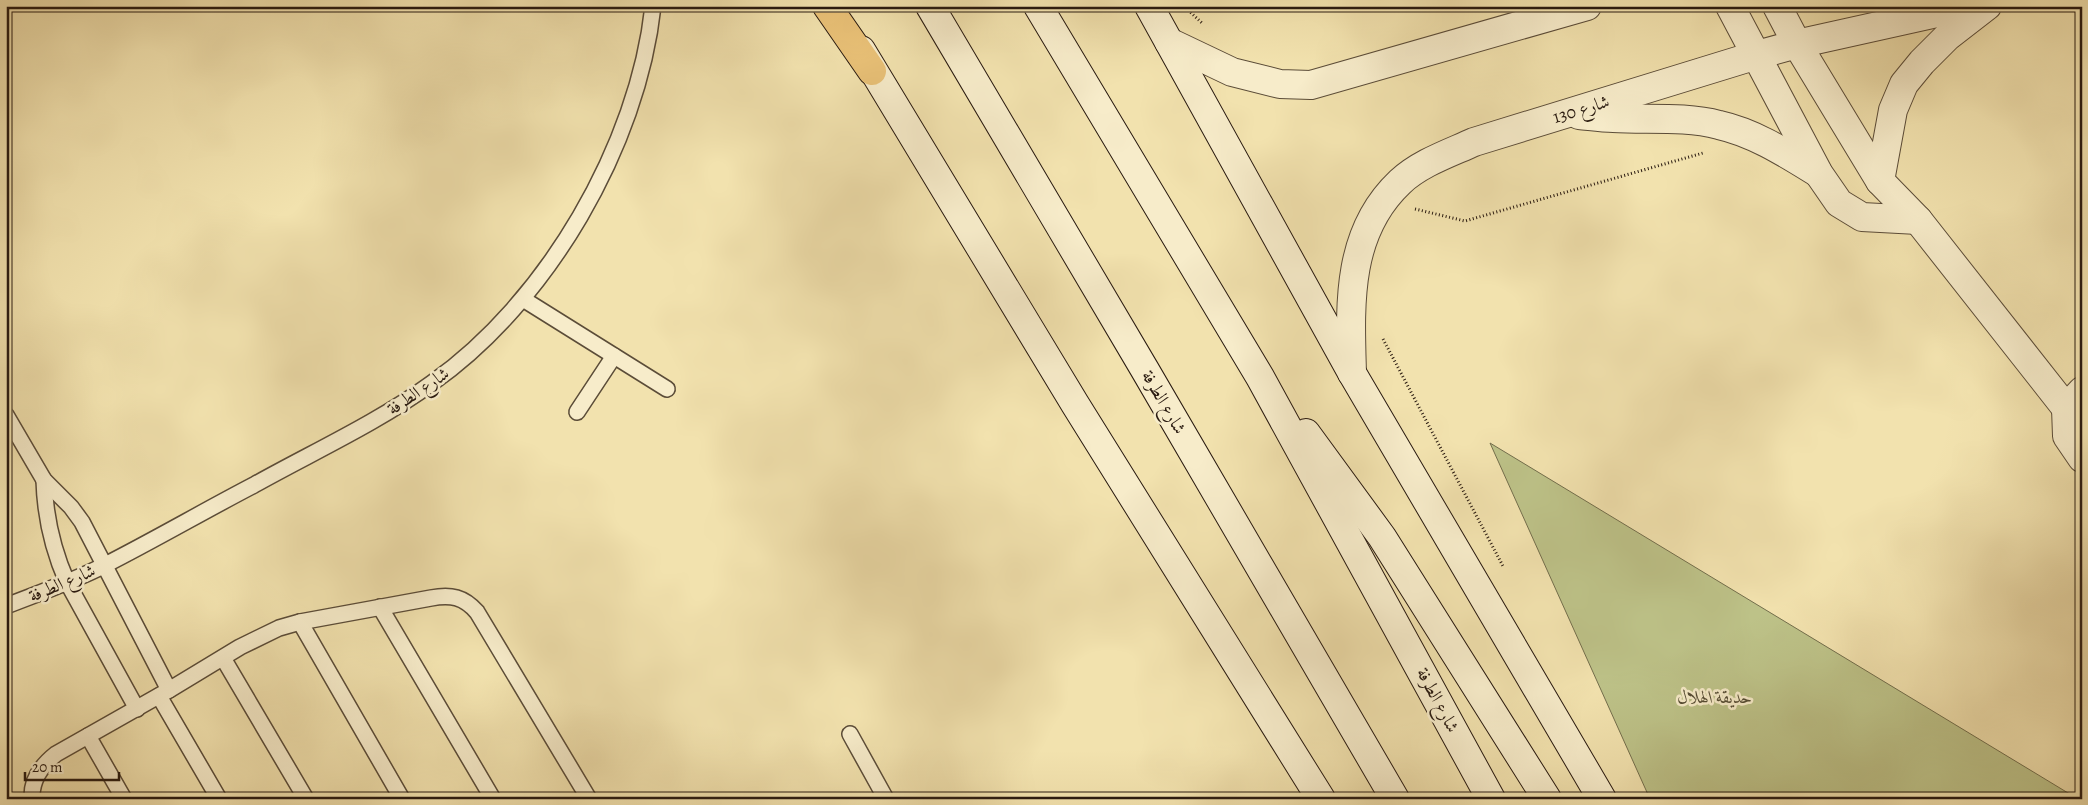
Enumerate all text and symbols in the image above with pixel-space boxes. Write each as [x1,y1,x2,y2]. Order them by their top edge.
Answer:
street label: شارع 130 [1550,89,1613,132]
street label: شارع الطرفة [382,361,455,423]
street label: شارع الطرفة [1133,366,1192,440]
street label: شارع الطرفة [25,558,100,611]
street label: شارع الطرفة [1408,663,1465,738]
park label: حديقة الهلال [1677,685,1753,709]
scale bar [25,750,119,782]
text: 20 m [32,757,63,777]

